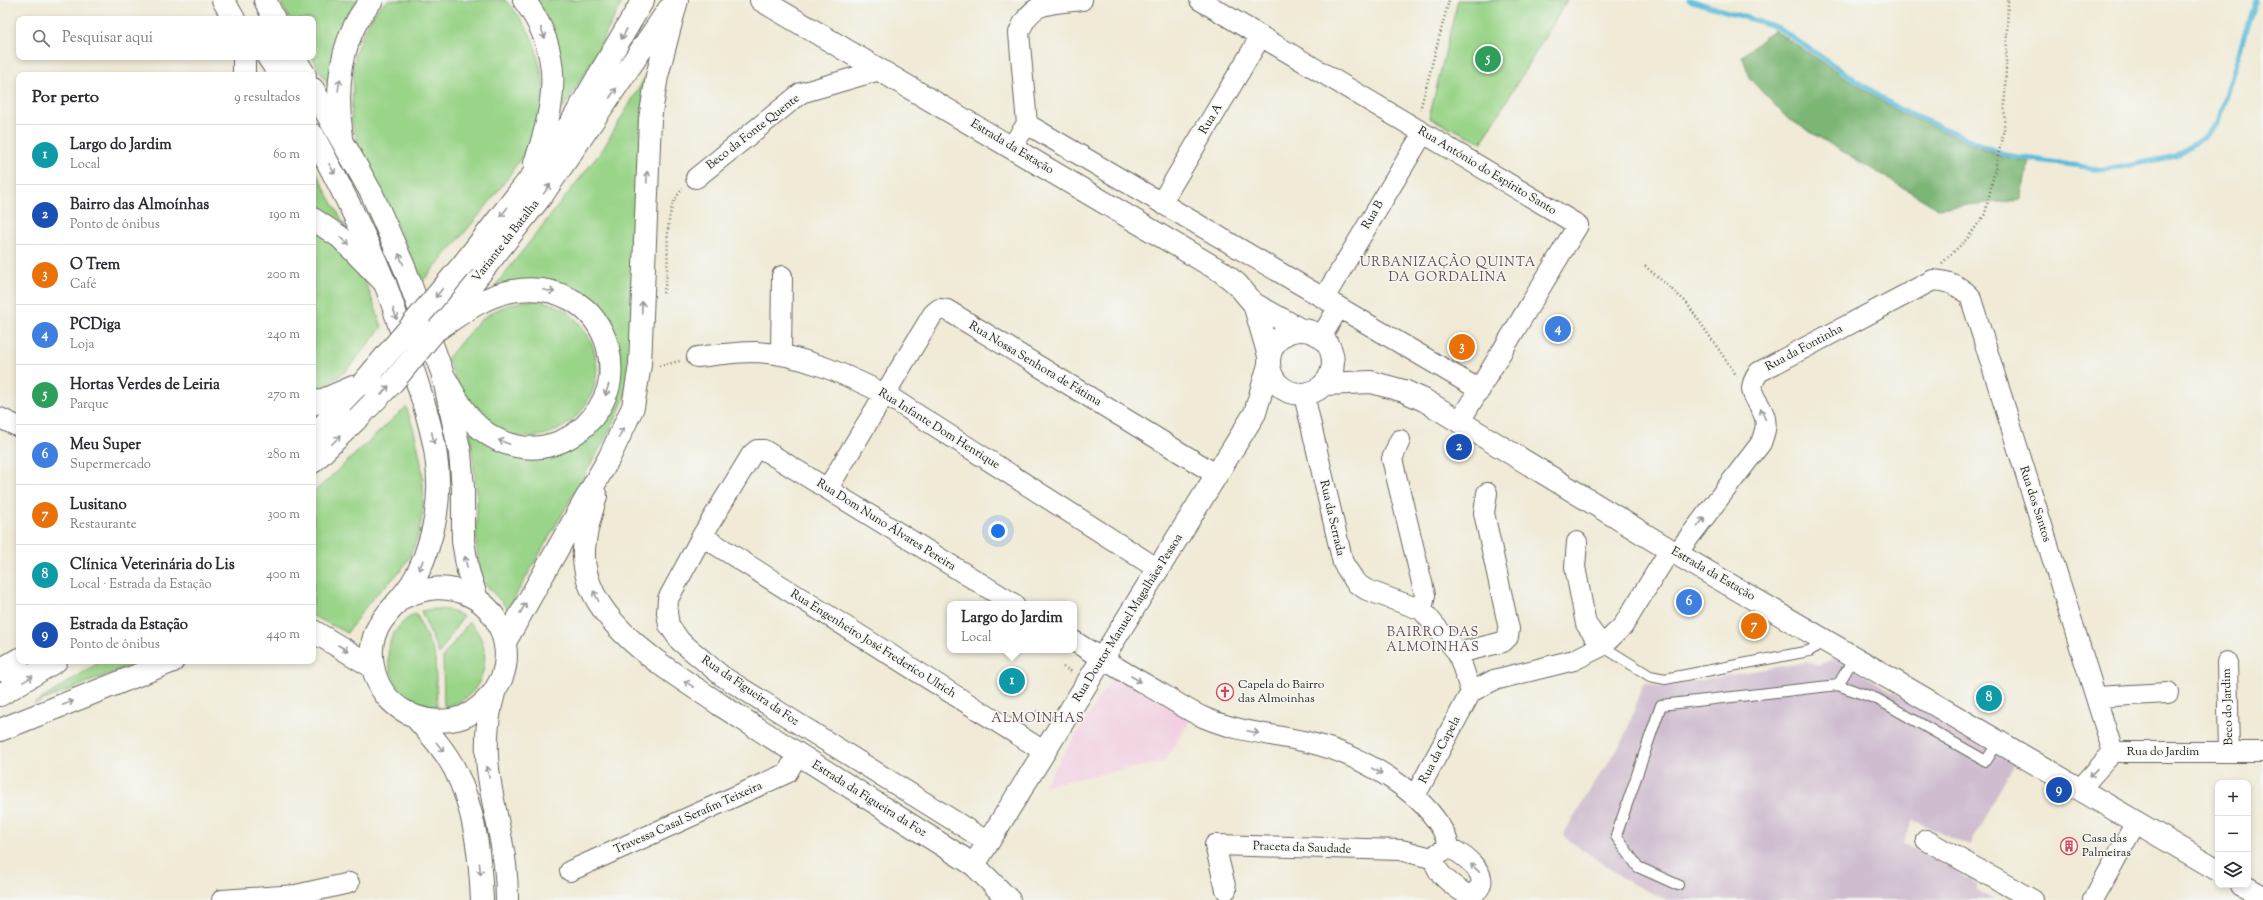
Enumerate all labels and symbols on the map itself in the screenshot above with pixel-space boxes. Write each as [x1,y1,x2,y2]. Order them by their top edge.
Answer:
one-way arrow [540,27,548,39]
one-way arrow [620,28,628,40]
pin: 5 [1475,44,1501,74]
one-way arrow [335,78,343,91]
one-way arrow [609,87,617,99]
street label: Beco da Fonte Quente [703,90,804,174]
street label: Rua A [1195,100,1227,138]
street label: Estrada da Estação [967,115,1057,179]
street label: Rua António do Espírito Santo [1414,122,1560,220]
one-way arrow [329,163,336,175]
one-way arrow [643,171,651,184]
one-way arrow [543,183,551,194]
street label: Variante da Batalha [468,196,544,286]
street label: Rua B [1357,197,1389,233]
one-way arrow [500,206,509,217]
one-way arrow [340,236,350,246]
district label: URBANIZAÇÃO QUINTA DA GORDALINA [1360,253,1536,287]
one-way arrow [397,254,404,266]
one-way arrow [434,288,443,299]
one-way arrow [542,288,555,296]
one-way arrow [638,301,646,314]
one-way arrow [392,307,399,320]
pin: 4 [1545,314,1571,344]
street label: Rua Nossa Senhora de Fátima [965,317,1105,411]
street label: Rua da Fontinha [1762,320,1846,376]
pin: 3 [1449,332,1475,362]
one-way arrow [602,384,610,396]
street label: Rua Infante Dom Henrique [875,384,1004,474]
one-way arrow [380,385,390,395]
one-way arrow [1758,408,1766,420]
one-way arrow [618,427,625,439]
one-way arrow [430,431,438,444]
pin: 2 [1446,432,1472,462]
one-way arrow [331,436,341,445]
one-way arrow [499,438,511,446]
street label: Rua dos Santos [2014,464,2056,545]
street label: Rua Dom Nuno Álvares Pereira [813,475,960,576]
street label: Rua da Serrada [1315,478,1350,558]
one-way arrow [1697,517,1705,528]
your location [988,521,1008,541]
street label: Rua Doutor Manuel Magalhães Pessoa [1069,530,1188,706]
street label: Estrada da Estação [1668,543,1759,606]
one-way arrow [461,555,469,568]
one-way arrow [416,559,424,571]
street label: Rua Engenheiro José Frederico Ulrich [786,585,960,703]
pin: 6 [1676,587,1702,617]
one-way arrow [592,590,599,602]
one-way arrow [520,602,528,614]
pin: 7 [1741,611,1767,641]
district label: BAIRRO DAS ALMOINHAS [1386,624,1480,657]
one-way arrow [337,644,349,652]
street label: Rua da Figueira da Foz [697,651,803,731]
pin: 1 [999,666,1025,696]
street label: Beco do Jardim [2218,668,2238,746]
one-way arrow [23,674,34,683]
one-way arrow [1130,675,1142,683]
place label: Capela do Bairro das Almoinhas [1238,676,1325,708]
one-way arrow [684,680,695,688]
church icon: Capela do Bairro das Almoinhas [1215,682,1235,702]
pin: 8 [1976,683,2002,713]
one-way arrow [61,698,73,706]
district label: ALMOINHAS [991,710,1085,728]
street label: Rua da Capela [1415,713,1466,787]
one-way arrow [1247,728,1260,736]
one-way arrow [436,742,444,753]
street label: Rua do Jardim [2127,743,2199,761]
street label: Estrada da Figueira da Foz [808,756,930,842]
one-way arrow [484,766,492,779]
one-way arrow [1370,767,1382,775]
one-way arrow [2088,768,2098,778]
pin: 9 [2046,775,2072,805]
street label: Travessa Casal Serafim Teixeira [611,777,766,859]
place label: Casa das Palmeiras [2082,830,2131,862]
building icon: Casa das Palmeiras [2059,836,2079,856]
street label: Praceta da Saudade [1253,837,1352,859]
one-way arrow [476,862,484,875]
one-way arrow [1470,863,1480,872]

